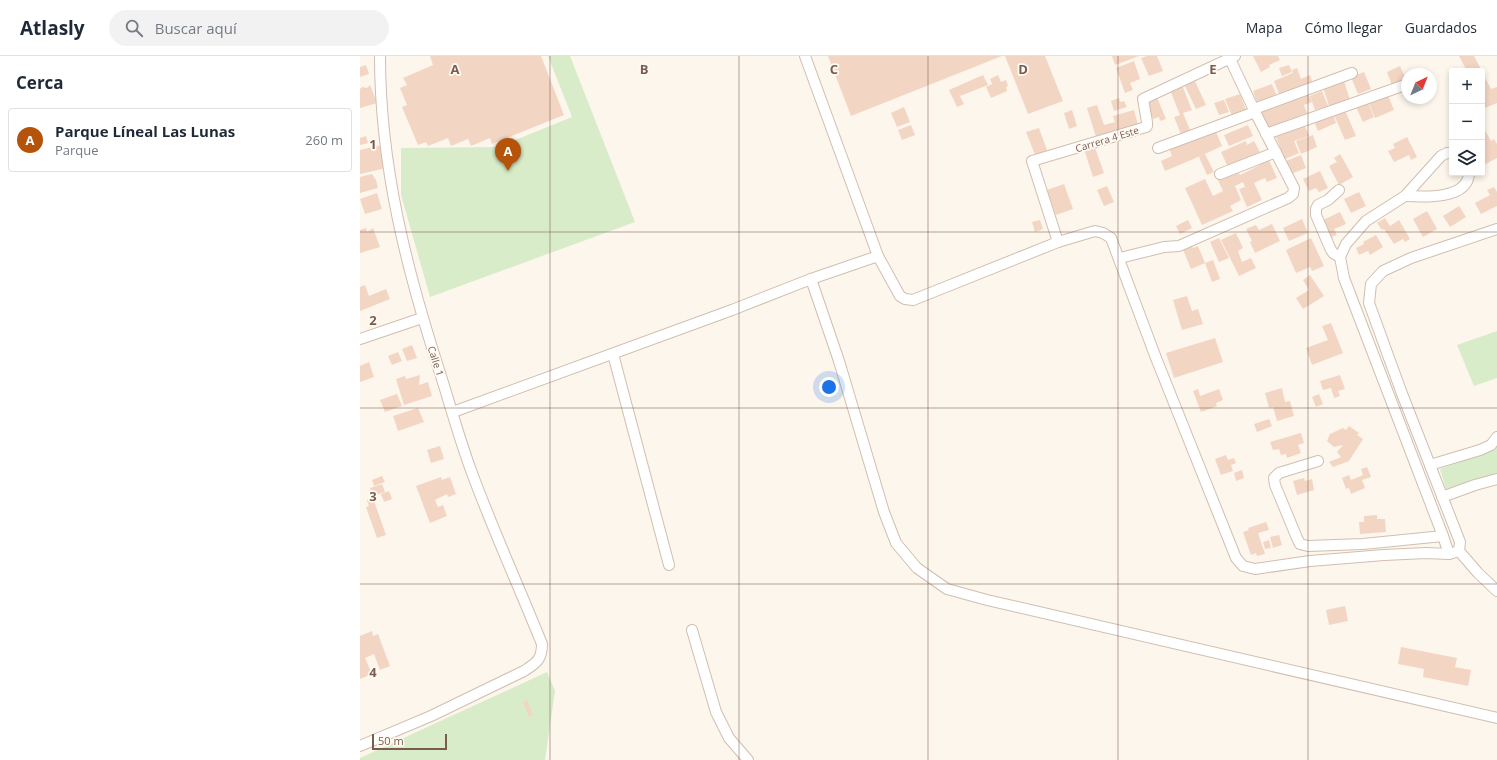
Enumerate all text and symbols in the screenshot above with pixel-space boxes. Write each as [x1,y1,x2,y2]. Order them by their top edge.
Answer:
search box [109,10,389,46]
text: Atlasly [20,15,85,41]
icon: search [123,17,145,39]
text: Buscar aquí [155,18,237,38]
text: Mapa [1246,18,1282,37]
text: Cómo llegar [1304,18,1383,37]
text: Guardados [1405,18,1477,37]
text: A [451,60,460,78]
text: B [640,60,649,78]
text: C [830,60,838,78]
text: D [1018,60,1028,78]
text: E [1209,60,1217,78]
north arrow [1401,68,1437,104]
map controls [1449,68,1485,176]
button: + [1449,68,1485,104]
text: Cerca [16,71,64,94]
button: − [1449,104,1485,140]
text: Parque Líneal Las Lunas [55,121,235,141]
street label: Carrera 4 Este [1074,123,1141,155]
text: A [26,131,34,149]
text: 260 m [305,131,343,149]
text: 1 [369,135,377,153]
pin: A [495,138,521,171]
button: layers [1449,140,1485,176]
text: Parque [55,141,99,159]
text: 2 [369,311,377,329]
street label: Calle 1 [425,344,447,378]
your location [819,377,839,397]
text: 3 [369,487,377,505]
text: 4 [369,663,377,681]
scale bar [372,732,447,751]
text: 50 m [378,733,404,748]

